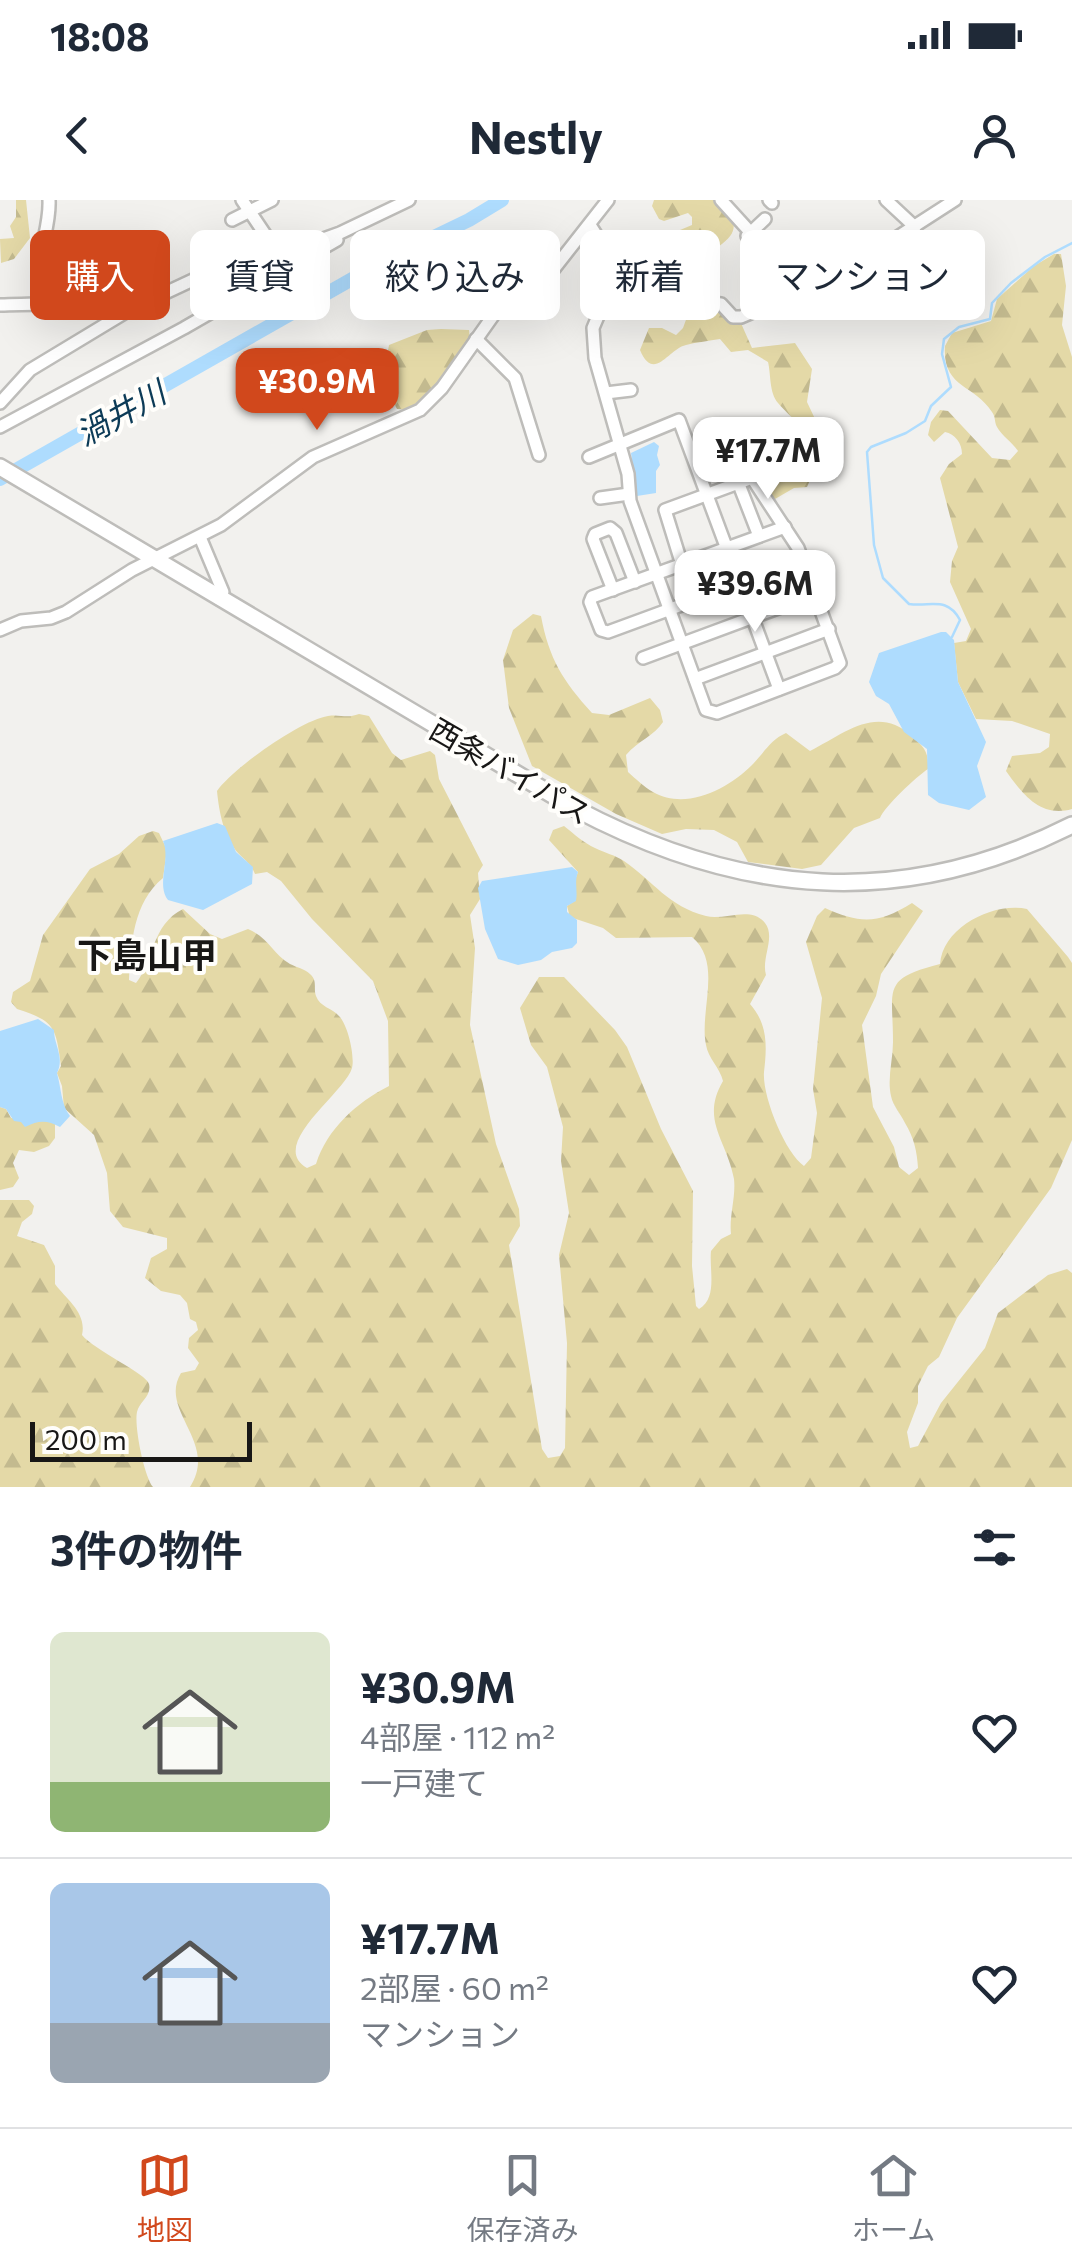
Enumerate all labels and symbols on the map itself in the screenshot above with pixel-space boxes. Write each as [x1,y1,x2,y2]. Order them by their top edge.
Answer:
pin: ¥30.9M [236,348,398,433]
water label: 渦井川 [68,370,174,453]
pin: ¥17.7M [687,417,849,502]
pin: ¥39.6M [674,550,836,635]
street label: 西条バイパス [424,709,598,831]
district label: 下島山甲 [77,932,217,975]
scale bar [30,1417,252,1462]

